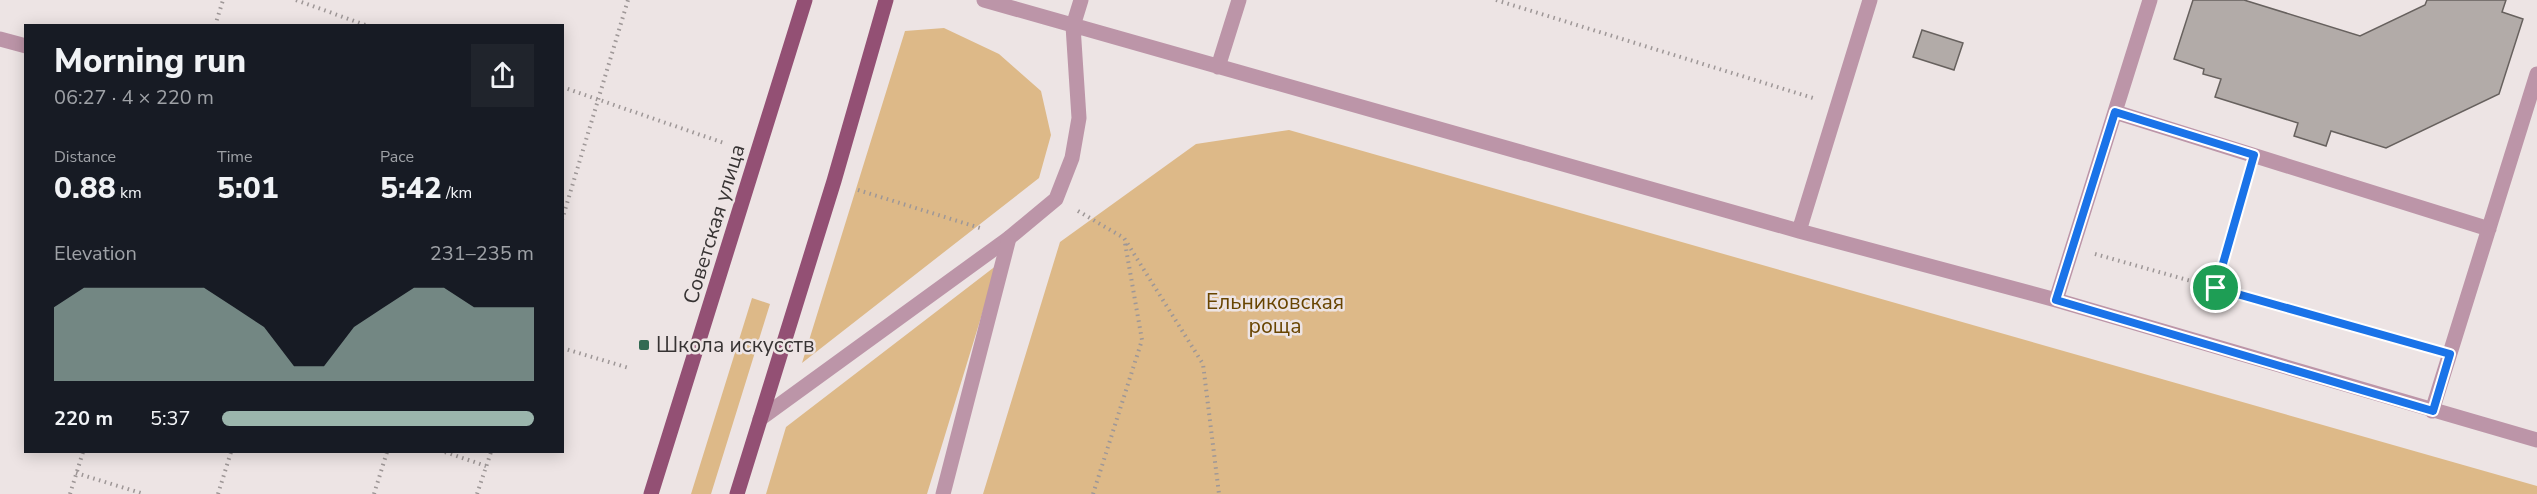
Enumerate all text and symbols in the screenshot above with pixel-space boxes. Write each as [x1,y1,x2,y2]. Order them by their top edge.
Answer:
text: Morning run [54,39,246,84]
button: share [471,44,534,107]
text: 06:27 · 4 × 220 m [54,84,214,111]
street label: Советская улица [676,141,752,307]
text: Distance [54,146,116,168]
text: Time [217,146,253,168]
text: Pace [380,146,414,168]
text: 0.88 [54,168,116,209]
text: 5:01 [217,168,279,209]
text: 5:42 [380,168,442,209]
text: km [116,182,142,204]
text: /km [442,182,472,204]
text: Elevation [54,240,137,267]
text: 231–235 m [430,240,534,267]
pin [2190,262,2241,313]
icon: arrive [2199,271,2232,304]
park label: Ельниковская роща [1206,288,1344,340]
place label: Школа искусств [656,331,814,359]
marker: Школа искусств [637,338,651,352]
text: 220 m [54,405,113,432]
text: 5:37 [150,405,191,432]

